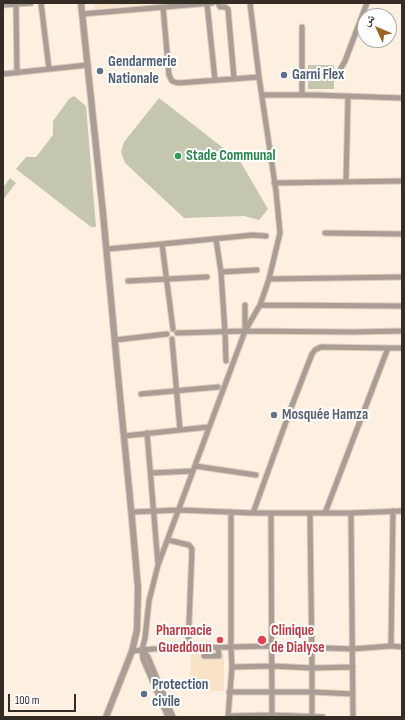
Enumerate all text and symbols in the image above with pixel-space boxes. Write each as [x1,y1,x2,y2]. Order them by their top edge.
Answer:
north arrow [357,8,397,48]
text: ش [360,11,377,29]
place label: Gendarmerie Nationale [108,53,177,88]
marker: Gendarmerie Nationale [95,66,105,76]
place label: Garni Flex [292,66,344,84]
marker: Garni Flex [279,70,289,80]
place label: Stade Communal [186,147,276,165]
marker: Stade Communal [173,151,183,161]
place label: Mosquée Hamza [282,406,368,424]
marker: Mosquée Hamza [269,410,279,420]
place label: Pharmacie Gueddoun [156,622,212,657]
place label: Clinique de Dialyse [271,622,325,657]
marker: Clinique de Dialyse [256,634,268,646]
marker: Pharmacie Gueddoun [215,635,225,645]
place label: Protection civile [152,676,209,711]
scale bar [10,686,78,712]
marker: Protection civile [139,689,149,699]
text: 100 m [15,693,40,708]

